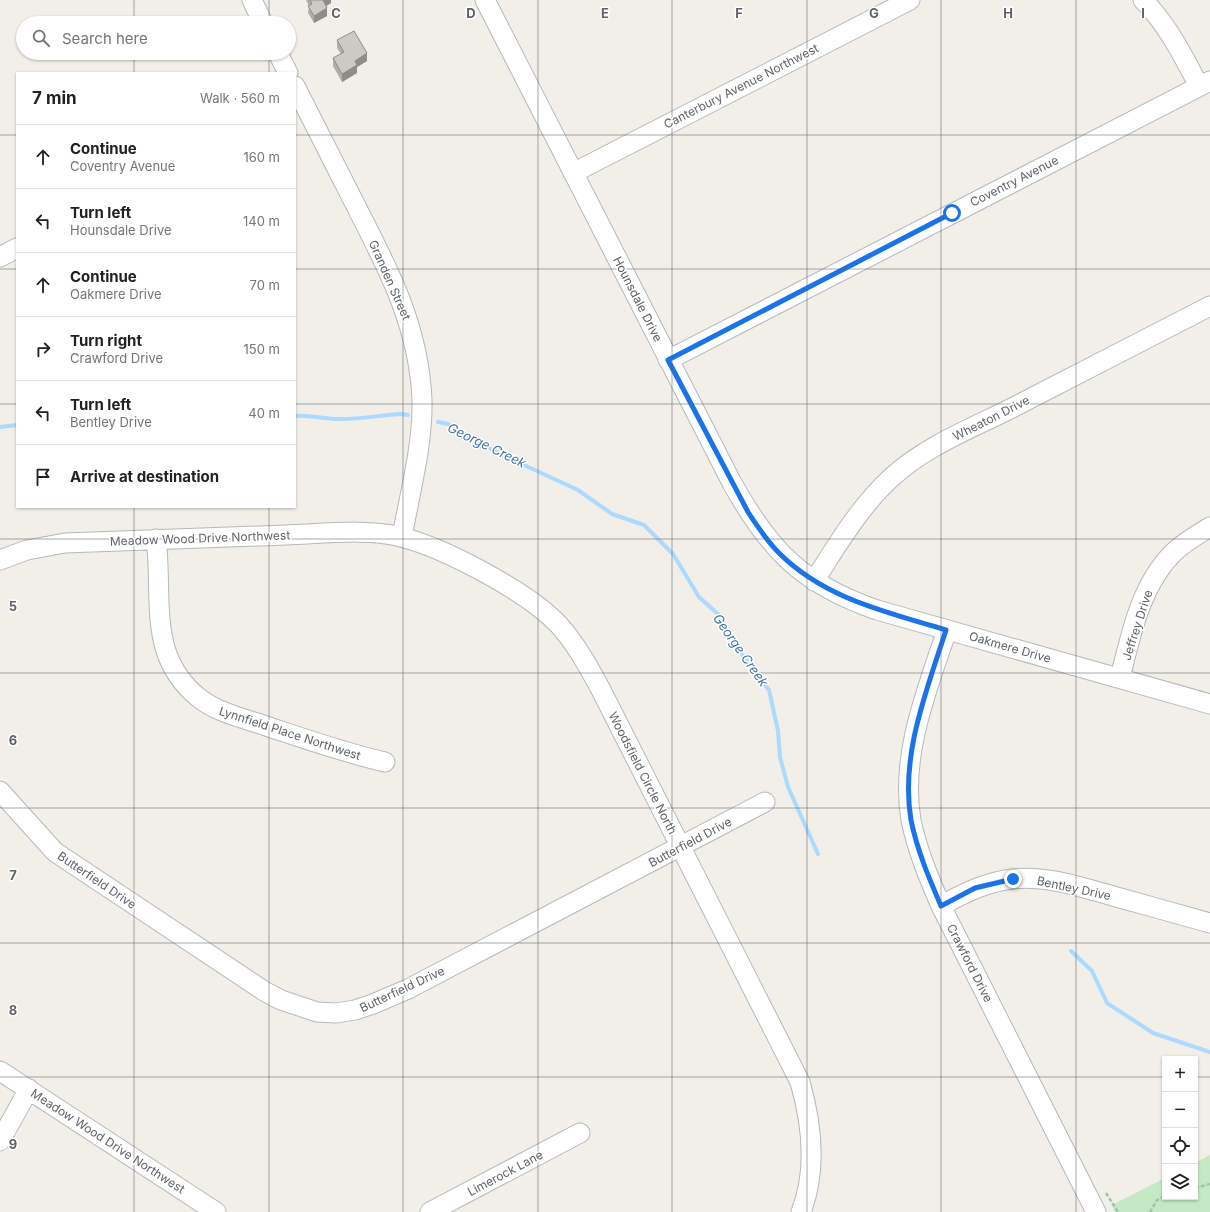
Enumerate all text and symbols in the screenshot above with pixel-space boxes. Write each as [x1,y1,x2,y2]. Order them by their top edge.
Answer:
text: C [331,5,341,21]
text: D [466,5,476,21]
text: E [601,5,609,21]
text: F [735,5,743,21]
text: G [869,5,879,21]
text: H [1003,5,1013,21]
text: I [1141,5,1145,21]
search box [16,16,296,60]
icon: search [30,27,52,49]
text: Search here [62,29,148,48]
street label: Canterbury Avenue Northwest [661,40,821,132]
text: 7 min [32,88,77,108]
text: Walk · 560 m [200,90,280,106]
text: Continue [70,139,137,158]
icon: ahead [32,146,54,168]
text: 160 m [243,149,280,165]
street label: Coventry Avenue [967,152,1061,210]
text: Coventry Avenue [70,158,175,174]
text: Turn left [70,203,131,222]
route start [943,204,961,222]
icon: left [32,210,54,232]
text: 140 m [243,213,280,229]
text: Hounsdale Drive [70,222,172,238]
street label: Granden Street [366,238,414,322]
street label: Hounsdale Drive [610,254,666,344]
text: Continue [70,267,137,286]
icon: ahead [32,274,54,296]
text: 70 m [250,277,280,293]
text: Oakmere Drive [70,286,162,302]
text: Turn right [70,331,142,350]
icon: right [32,338,54,360]
text: 150 m [244,341,280,357]
text: Crawford Drive [70,350,163,366]
street label: Wheaton Drive [950,392,1032,444]
text: Turn left [70,395,131,414]
icon: left [32,402,54,424]
text: 40 m [248,405,280,421]
text: Bentley Drive [70,414,152,430]
water label: George Creek [445,419,530,471]
icon: arrive [32,466,54,488]
text: Arrive at destination [70,467,219,486]
street label: Meadow Wood Drive Northwest [110,527,291,549]
street label: Jeffrey Drive [1119,588,1155,662]
text: 5 [9,598,17,614]
water label: George Creek [710,611,772,690]
street label: Oakmere Drive [967,628,1053,666]
street label: Lynnfield Place Northwest [217,703,363,763]
street label: Woodsfield Circle North [606,709,680,837]
text: 6 [9,732,17,748]
street label: Butterfield Drive [646,814,734,870]
street label: Butterfield Drive [55,848,139,912]
text: 7 [9,867,17,883]
route end [1004,870,1022,888]
street label: Bentley Drive [1036,873,1112,903]
street label: Crawford Drive [944,921,996,1005]
street label: Butterfield Drive [357,963,447,1015]
text: 8 [9,1002,17,1018]
map controls [1162,1056,1198,1200]
button: + [1162,1056,1198,1092]
street label: Meadow Wood Drive Northwest [28,1086,188,1196]
button: − [1162,1092,1198,1128]
button: locate [1162,1128,1198,1164]
text: 9 [9,1136,17,1152]
street label: Limerock Lane [465,1147,545,1199]
button: layers [1162,1164,1198,1200]

